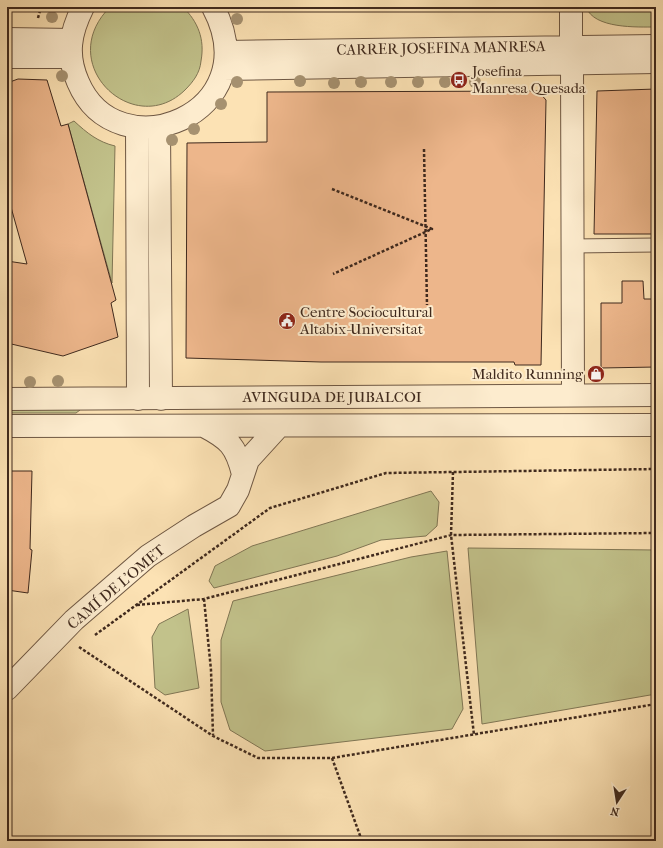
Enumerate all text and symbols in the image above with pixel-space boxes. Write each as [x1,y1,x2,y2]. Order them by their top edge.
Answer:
street label: CARRER JOSEFINA MANRESA [336,37,546,59]
place label: Josefina Manresa Quesada [471,62,587,97]
bus stop icon: Josefina Manresa Quesada [449,70,469,90]
place label: Centre Sociocultural Altabix-Universitat [299,303,433,338]
public building icon: Centre Sociocultural Altabix-Universitat [277,311,297,331]
shop icon: Maldito Running [586,364,606,384]
place label: Maldito Running [472,365,584,383]
street label: AVINGUDA DE JUBALCOI [241,388,422,406]
street label: CAMÍ DE L'OMET [63,540,169,633]
north arrow [597,782,637,822]
text: N [609,804,620,819]

